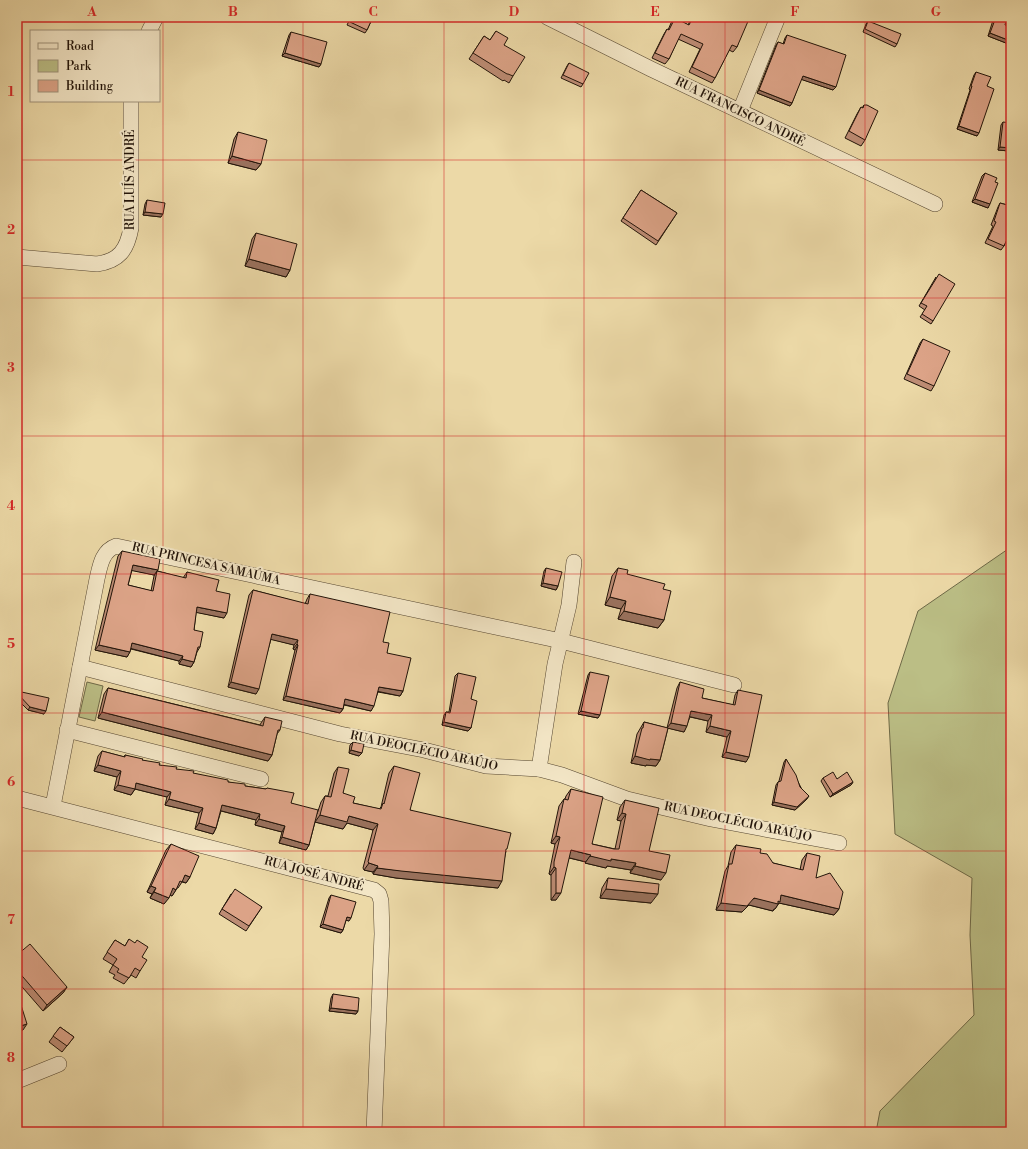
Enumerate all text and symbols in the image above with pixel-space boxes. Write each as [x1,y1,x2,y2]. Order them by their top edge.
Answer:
text: A [86,4,97,20]
text: B [228,4,238,20]
text: C [368,4,378,20]
text: D [509,4,519,20]
text: E [650,4,660,20]
text: F [790,4,800,20]
text: G [931,4,942,20]
legend [30,30,160,102]
text: Road [66,39,94,54]
text: Park [66,59,92,74]
street label: RUA FRANCISCO ANDRÉ [672,72,808,150]
text: Building [65,79,114,94]
text: 1 [8,84,15,100]
street label: RUA LUÍS ANDRÉ [121,130,138,230]
text: 2 [7,222,15,238]
text: 3 [7,360,15,376]
text: 4 [7,498,16,514]
street label: RUA PRINCESA SAMAÚMA [130,538,283,589]
text: 5 [7,636,15,652]
street label: RUA DEOCLÉCIO ARAÚJO [349,726,500,774]
text: 6 [7,774,15,790]
street label: RUA DEOCLÉCIO ARAÚJO [663,797,814,845]
street label: RUA JOSÉ ANDRÉ [262,852,366,895]
text: 7 [7,912,15,928]
text: 8 [7,1050,15,1066]

